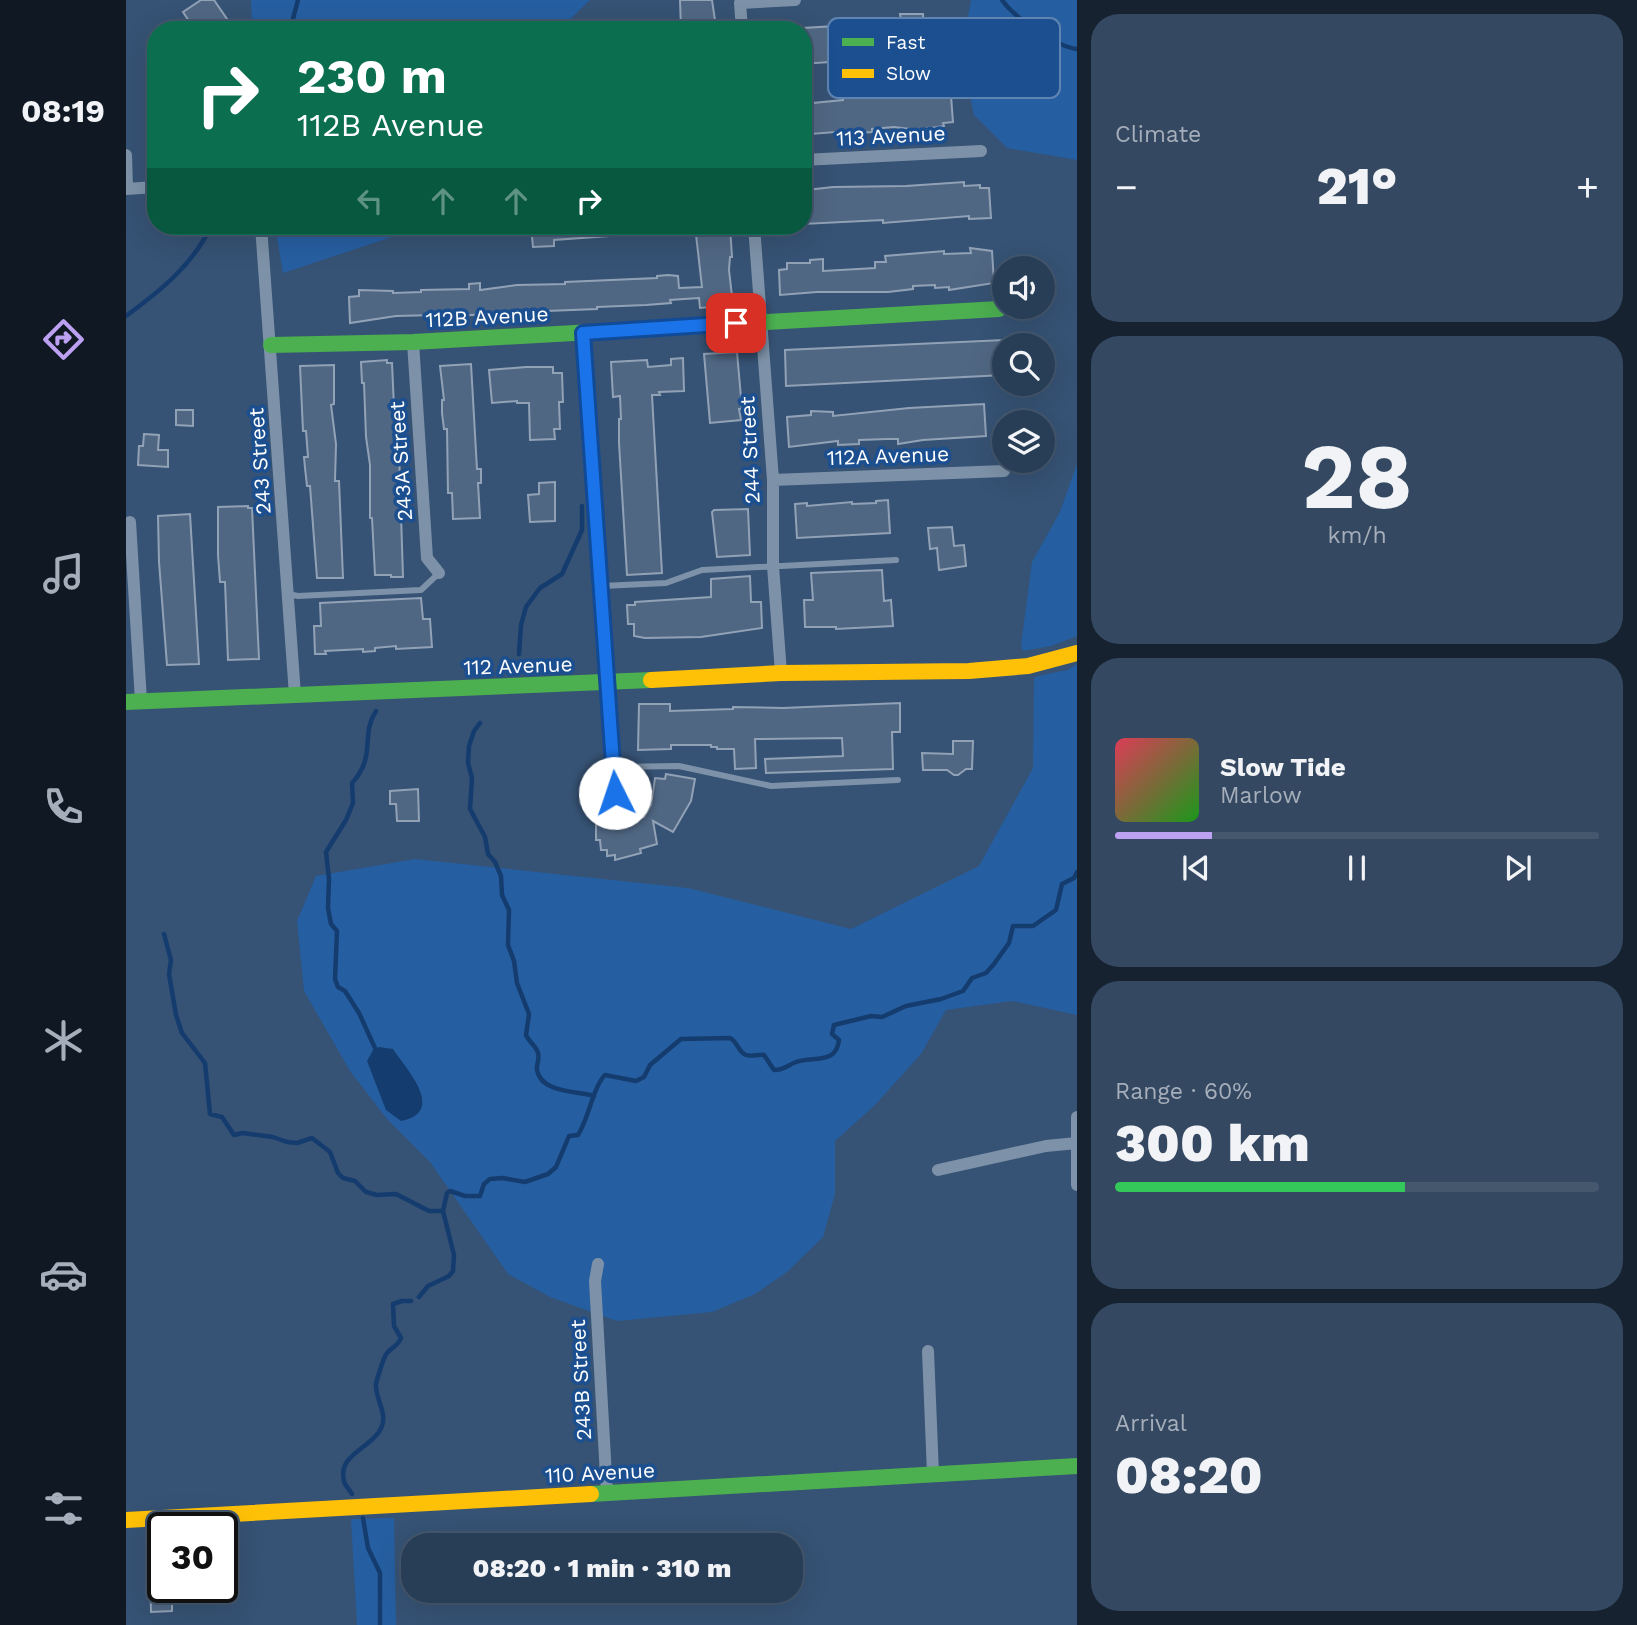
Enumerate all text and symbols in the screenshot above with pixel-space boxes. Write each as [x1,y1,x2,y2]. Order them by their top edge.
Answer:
legend [828,18,1060,98]
text: Fast [886,31,925,54]
text: 230 m [297,47,447,105]
icon: right [182,49,273,140]
text: Slow [886,62,931,85]
text: 08:19 [21,92,105,130]
text: 112B Avenue [297,106,484,144]
street label: 113 Avenue [836,120,946,151]
text: Climate [1115,121,1201,148]
text: 21° [1317,156,1397,217]
text: − [1115,165,1138,209]
text: + [1576,165,1599,209]
icon: left [351,182,389,220]
icon: ahead [424,182,462,220]
icon: ahead [497,182,535,220]
icon: right [570,182,608,220]
map controls [992,256,1055,473]
button: sound [992,256,1055,319]
pin [706,293,766,353]
street label: 112B Avenue [425,301,549,332]
icon: arrive [717,304,755,342]
icon: directions [39,315,88,364]
button: search [992,333,1055,396]
street label: 244 Street [734,395,765,504]
street label: 243A Street [384,400,417,522]
street label: 243 Street [243,407,276,515]
button: layers [992,410,1055,473]
text: 28 [1301,423,1413,530]
street label: 112A Avenue [826,441,950,470]
text: km/h [1327,522,1387,549]
icon: music [39,549,88,598]
street label: 112 Avenue [463,651,573,680]
text: Slow Tide [1220,752,1346,782]
position arrow [578,756,652,830]
icon: phone [39,782,88,831]
text: Marlow [1220,782,1302,809]
icon: previous [1177,849,1215,887]
icon: pause [1338,849,1376,887]
icon: next [1499,849,1537,887]
icon: climate [39,1016,88,1065]
text: Range · 60% [1115,1078,1252,1105]
text: 300 km [1115,1113,1310,1174]
icon: car [39,1250,88,1299]
street label: 243B Street [565,1319,596,1441]
text: Arrival [1115,1410,1187,1437]
text: 08:20 [1115,1445,1263,1506]
street label: 110 Avenue [544,1457,656,1488]
icon: filters [39,1484,88,1533]
speed limit sign: 30 [147,1512,238,1603]
text: 08:20 · 1 min · 310 m [473,1553,731,1583]

